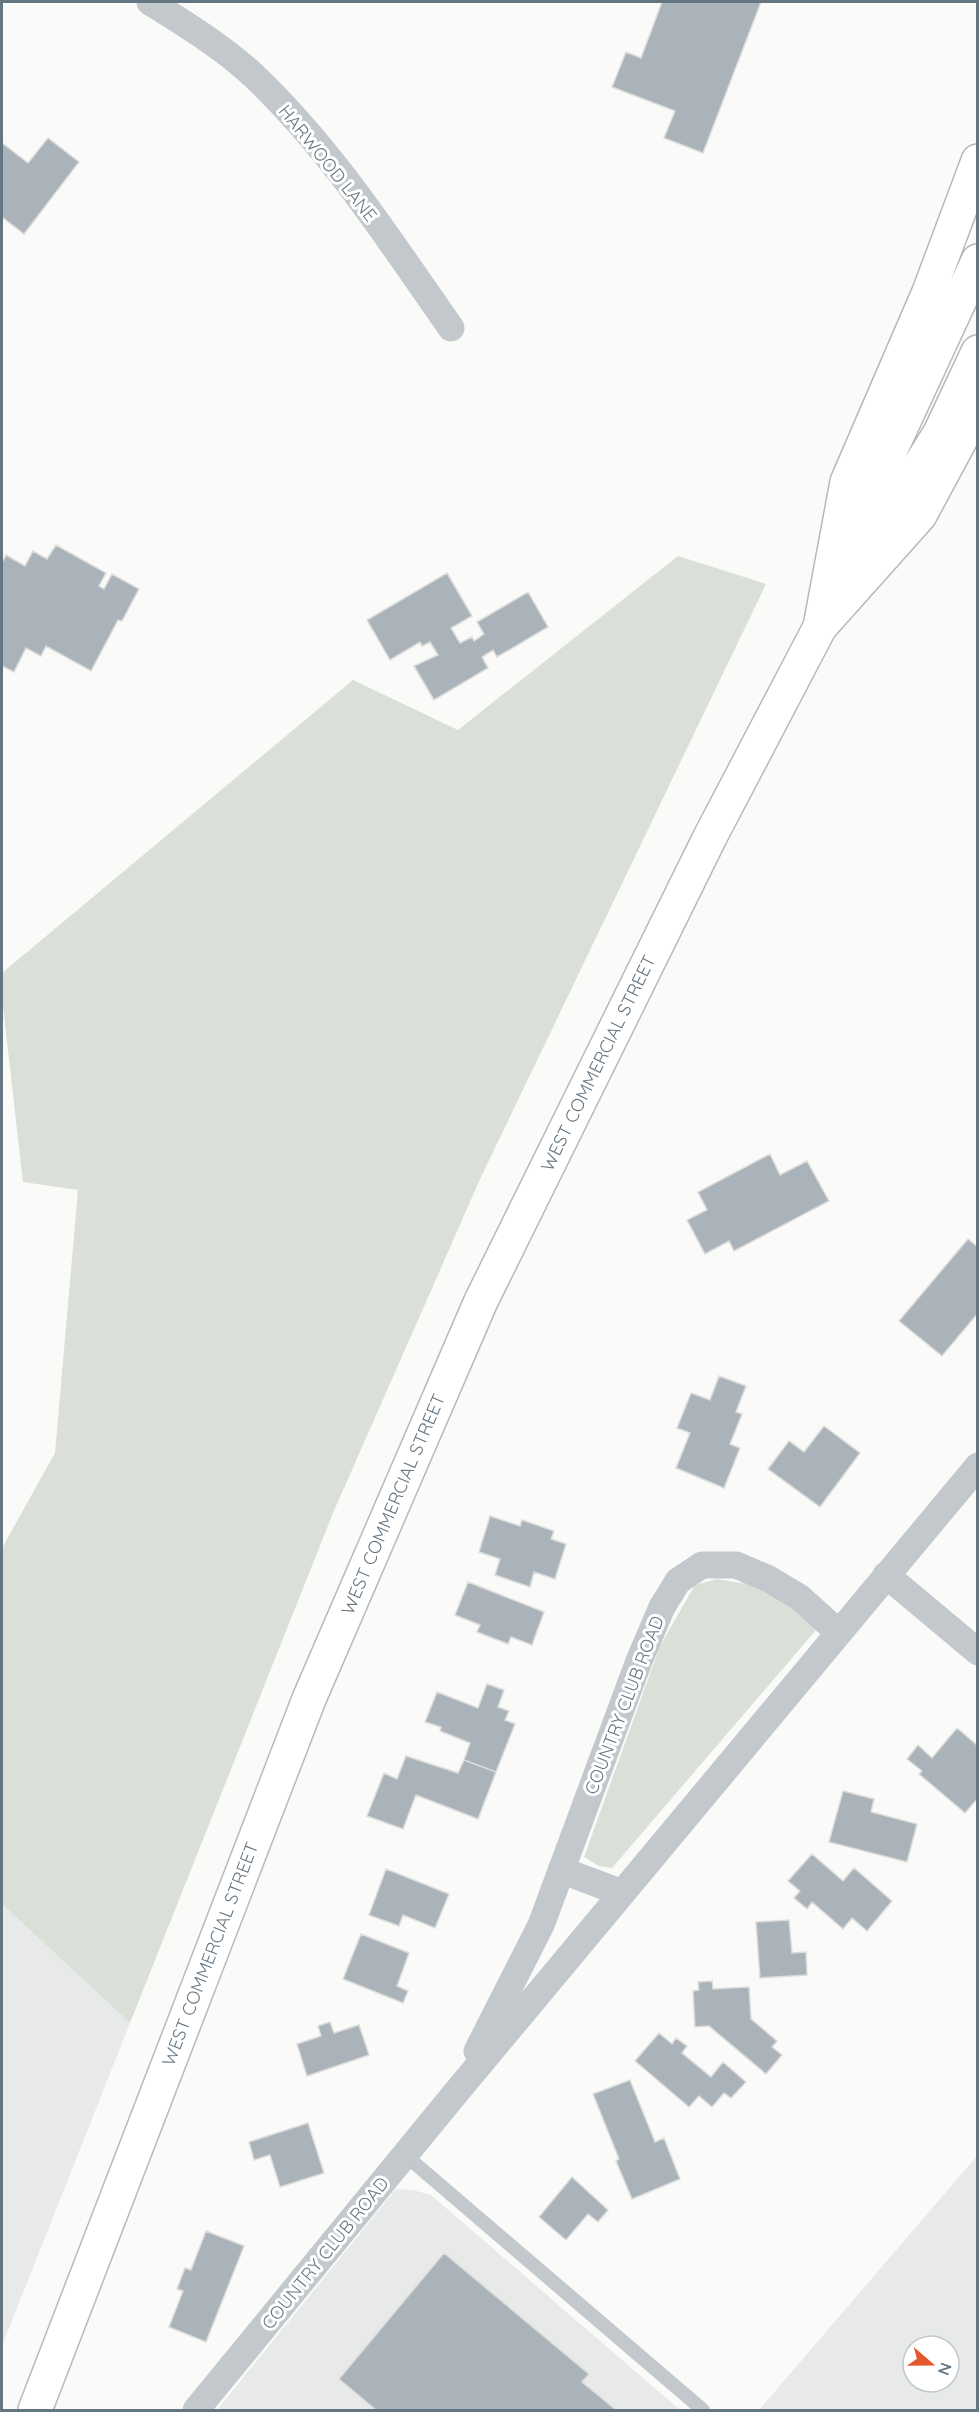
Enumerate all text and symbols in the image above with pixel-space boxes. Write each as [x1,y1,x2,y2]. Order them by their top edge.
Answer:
street label: HARWOOD LANE [274,100,382,226]
street label: WEST COMMERCIAL STREET [536,951,660,1175]
street label: WEST COMMERCIAL STREET [336,1390,450,1618]
street label: COUNTRY CLUB ROAD [579,1612,669,1798]
street label: WEST COMMERCIAL STREET [157,1839,263,2069]
street label: COUNTRY CLUB ROAD [256,2172,394,2334]
north arrow [901,2334,961,2394]
text: N [934,2360,957,2378]

